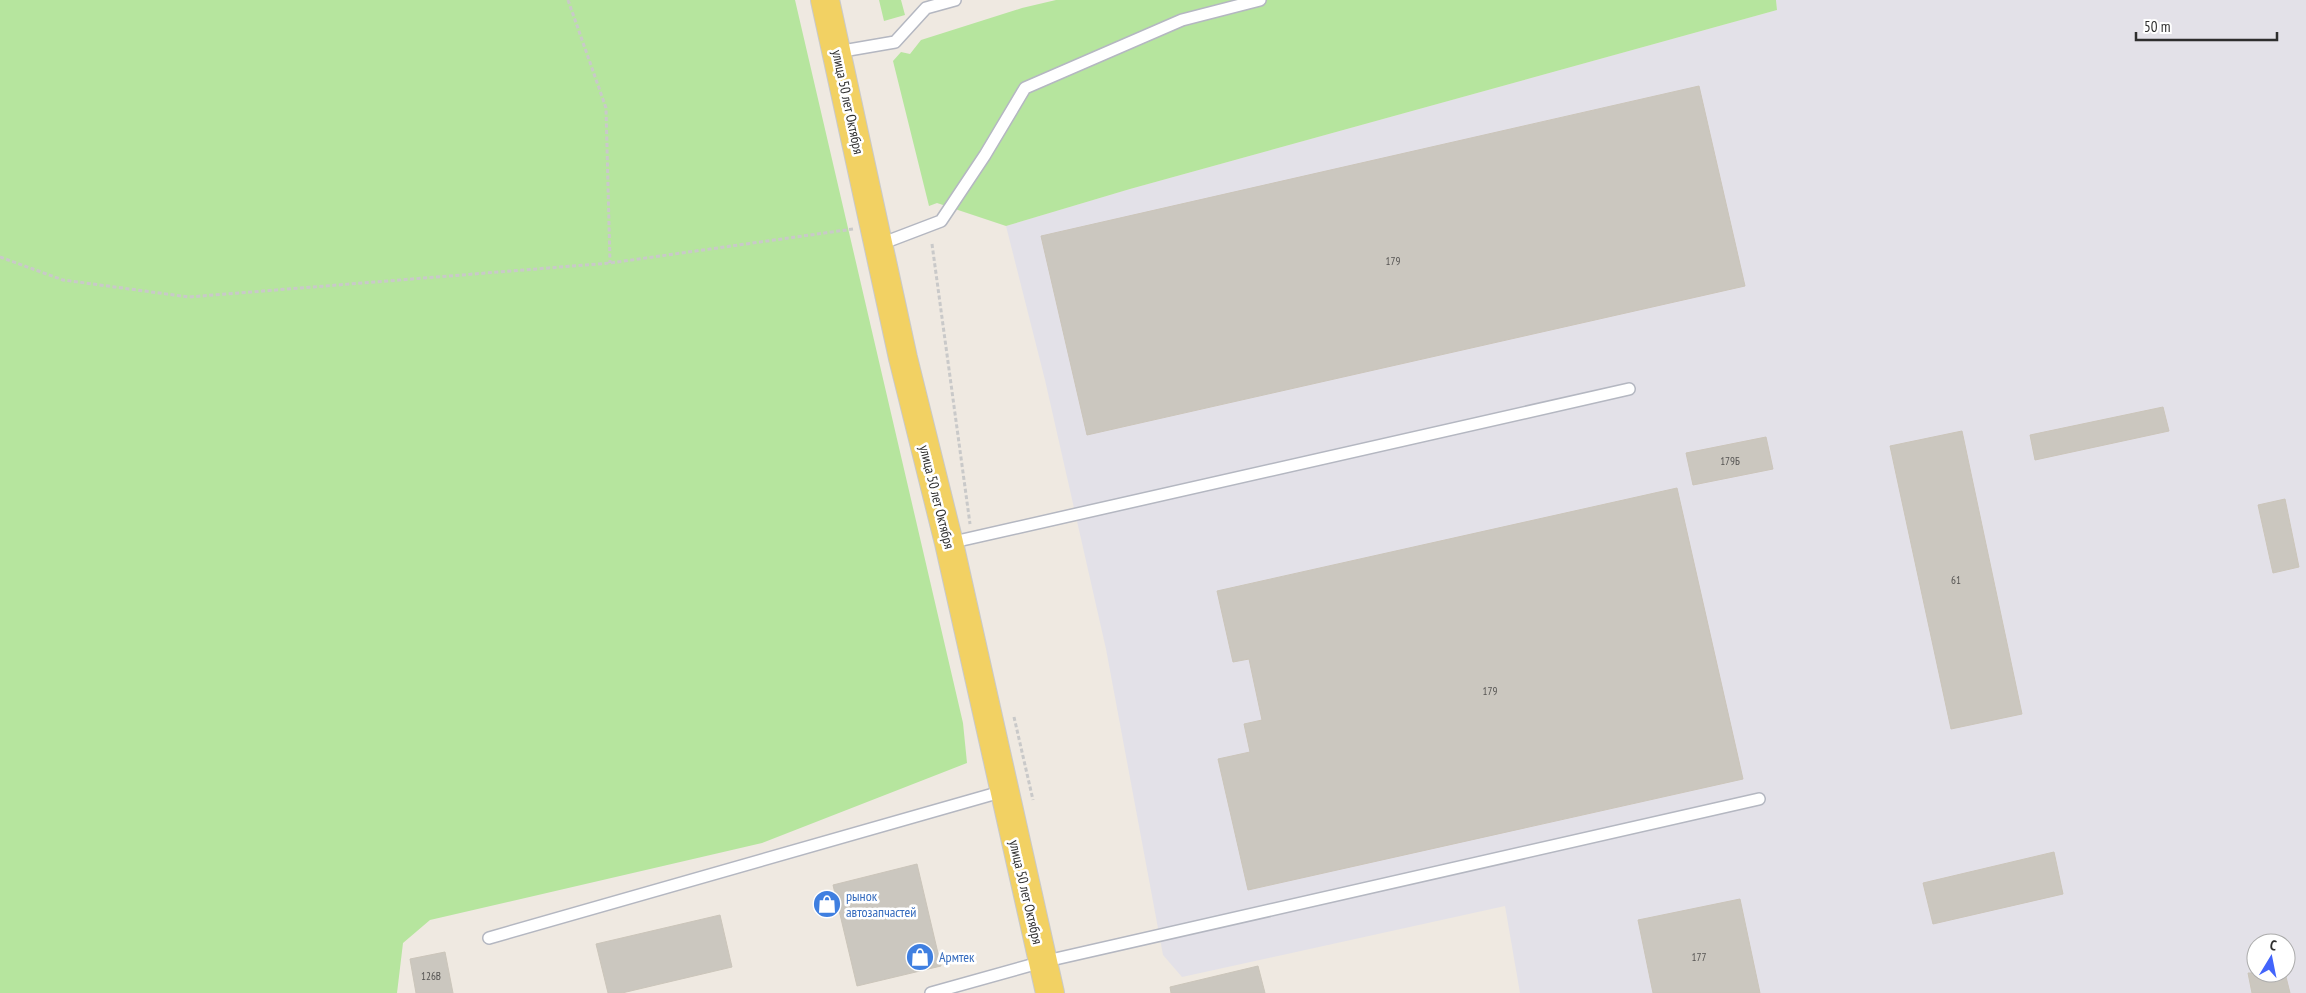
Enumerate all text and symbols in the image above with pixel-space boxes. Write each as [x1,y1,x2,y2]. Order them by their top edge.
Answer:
scale bar [2136,10,2277,42]
text: 50 m [2144,17,2170,36]
street label: улица 50 лет Октября [828,48,868,156]
house number: 179 [1386,254,1400,268]
street label: улица 50 лет Октября [915,443,959,551]
house number: 179Б [1720,454,1740,468]
house number: 61 [1951,573,1961,587]
house number: 179 [1483,684,1497,698]
street label: улица 50 лет Октября [1005,838,1047,946]
place label: рынок автозапчастей [846,887,916,921]
shop icon: рынок автозапчастей [812,889,842,919]
north arrow [2246,933,2296,983]
text: С [2269,936,2279,955]
shop icon: Армтек [905,942,935,972]
place label: Армтек [939,948,975,966]
house number: 177 [1692,950,1706,964]
house number: 126В [421,969,441,983]

